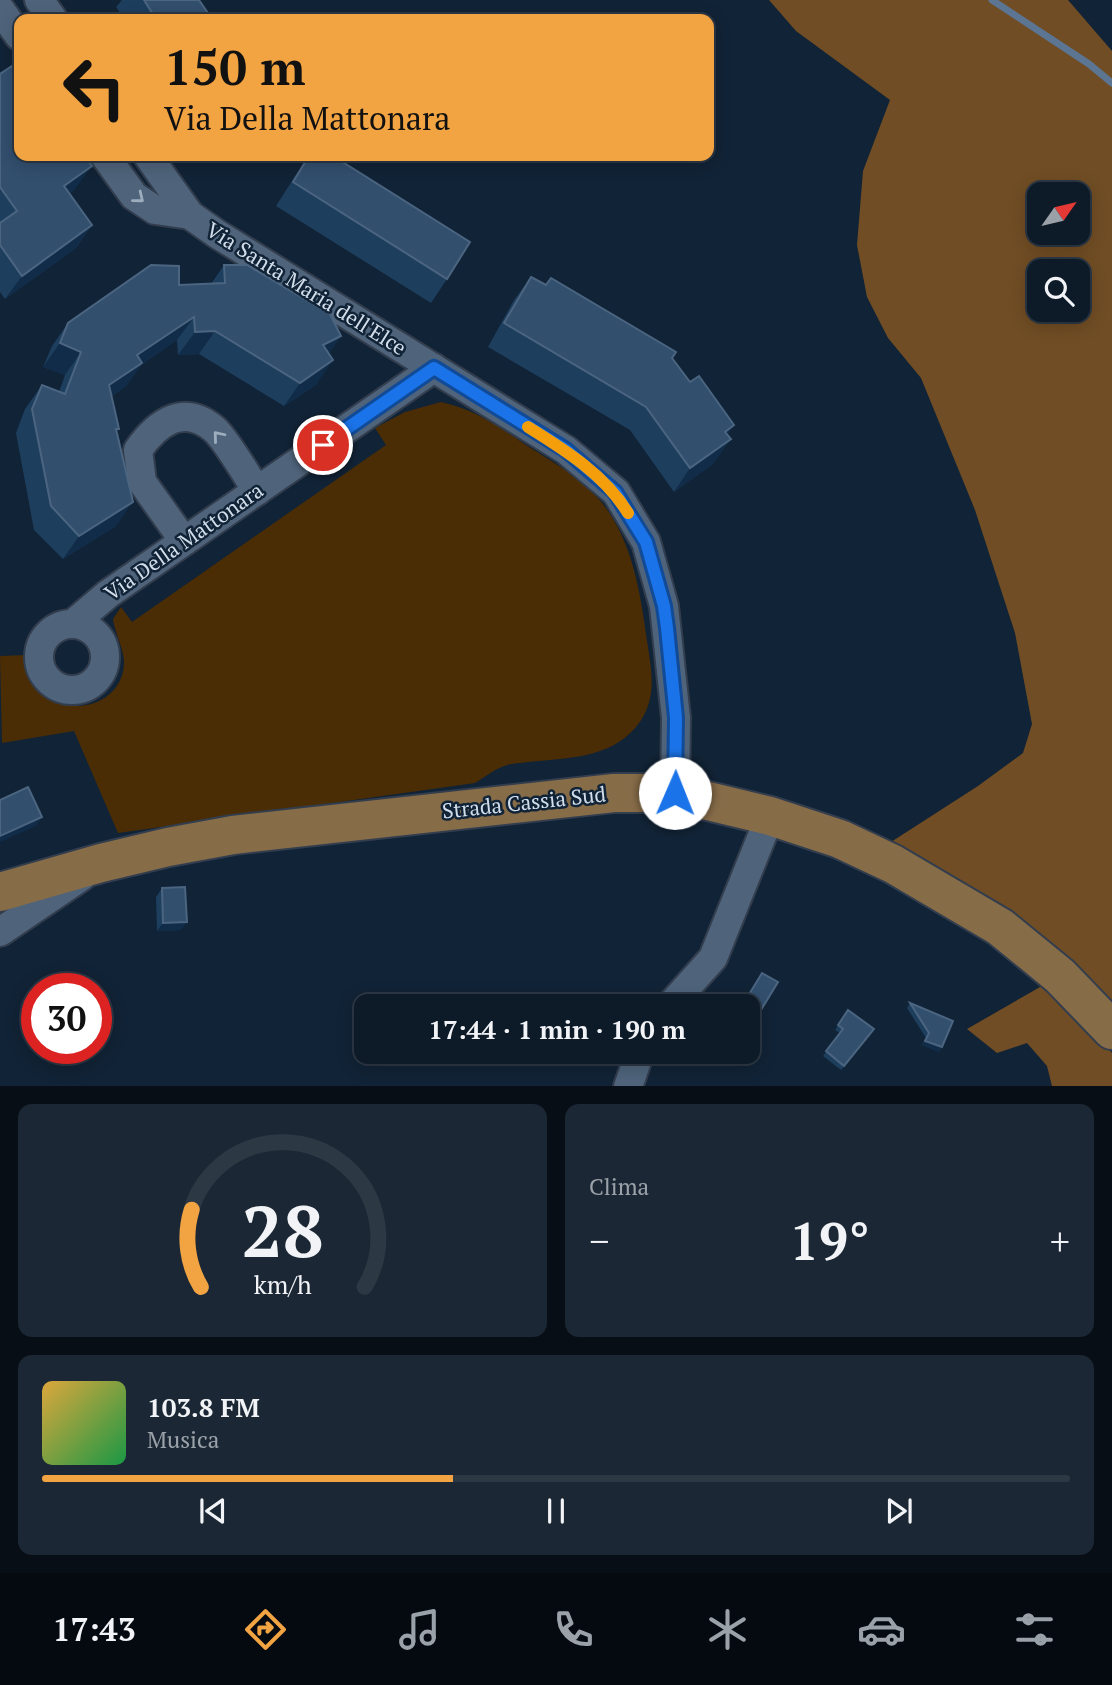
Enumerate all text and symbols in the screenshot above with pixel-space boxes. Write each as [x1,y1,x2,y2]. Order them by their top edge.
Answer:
text: 150 m [164,34,306,99]
icon: left [49,42,140,133]
text: Via Della Mattonara [164,97,450,139]
north arrow [1027,182,1090,245]
map controls [1027,182,1090,322]
one-way arrow [131,190,144,203]
street label: Via Santa Maria dell'Elce [201,215,412,361]
button: search [1027,259,1090,322]
pin [293,415,353,475]
icon: arrive [304,426,342,464]
one-way arrow [214,431,226,444]
street label: Via Della Mattonara [98,476,269,607]
position arrow [638,756,712,830]
street label: Strada Cassia Sud [441,779,607,825]
speed limit sign: 30 [21,973,112,1064]
text: 17:44 · 1 min · 190 m [428,1012,686,1046]
text: Clima [589,1171,649,1202]
text: 28 [241,1181,324,1278]
text: 19° [789,1206,870,1275]
text: − [589,1216,609,1266]
text: + [1050,1216,1070,1266]
text: km/h [254,1267,312,1300]
text: 103.8 FM [147,1390,260,1424]
text: Musica [147,1424,219,1455]
icon: previous [194,1492,232,1530]
icon: pause [537,1492,575,1530]
icon: next [880,1492,918,1530]
icon: directions [241,1605,290,1654]
icon: music [395,1605,444,1654]
icon: phone [549,1605,598,1654]
icon: climate [703,1605,752,1654]
icon: car [857,1605,906,1654]
icon: filters [1010,1605,1059,1654]
text: 17:43 [52,1608,136,1650]

